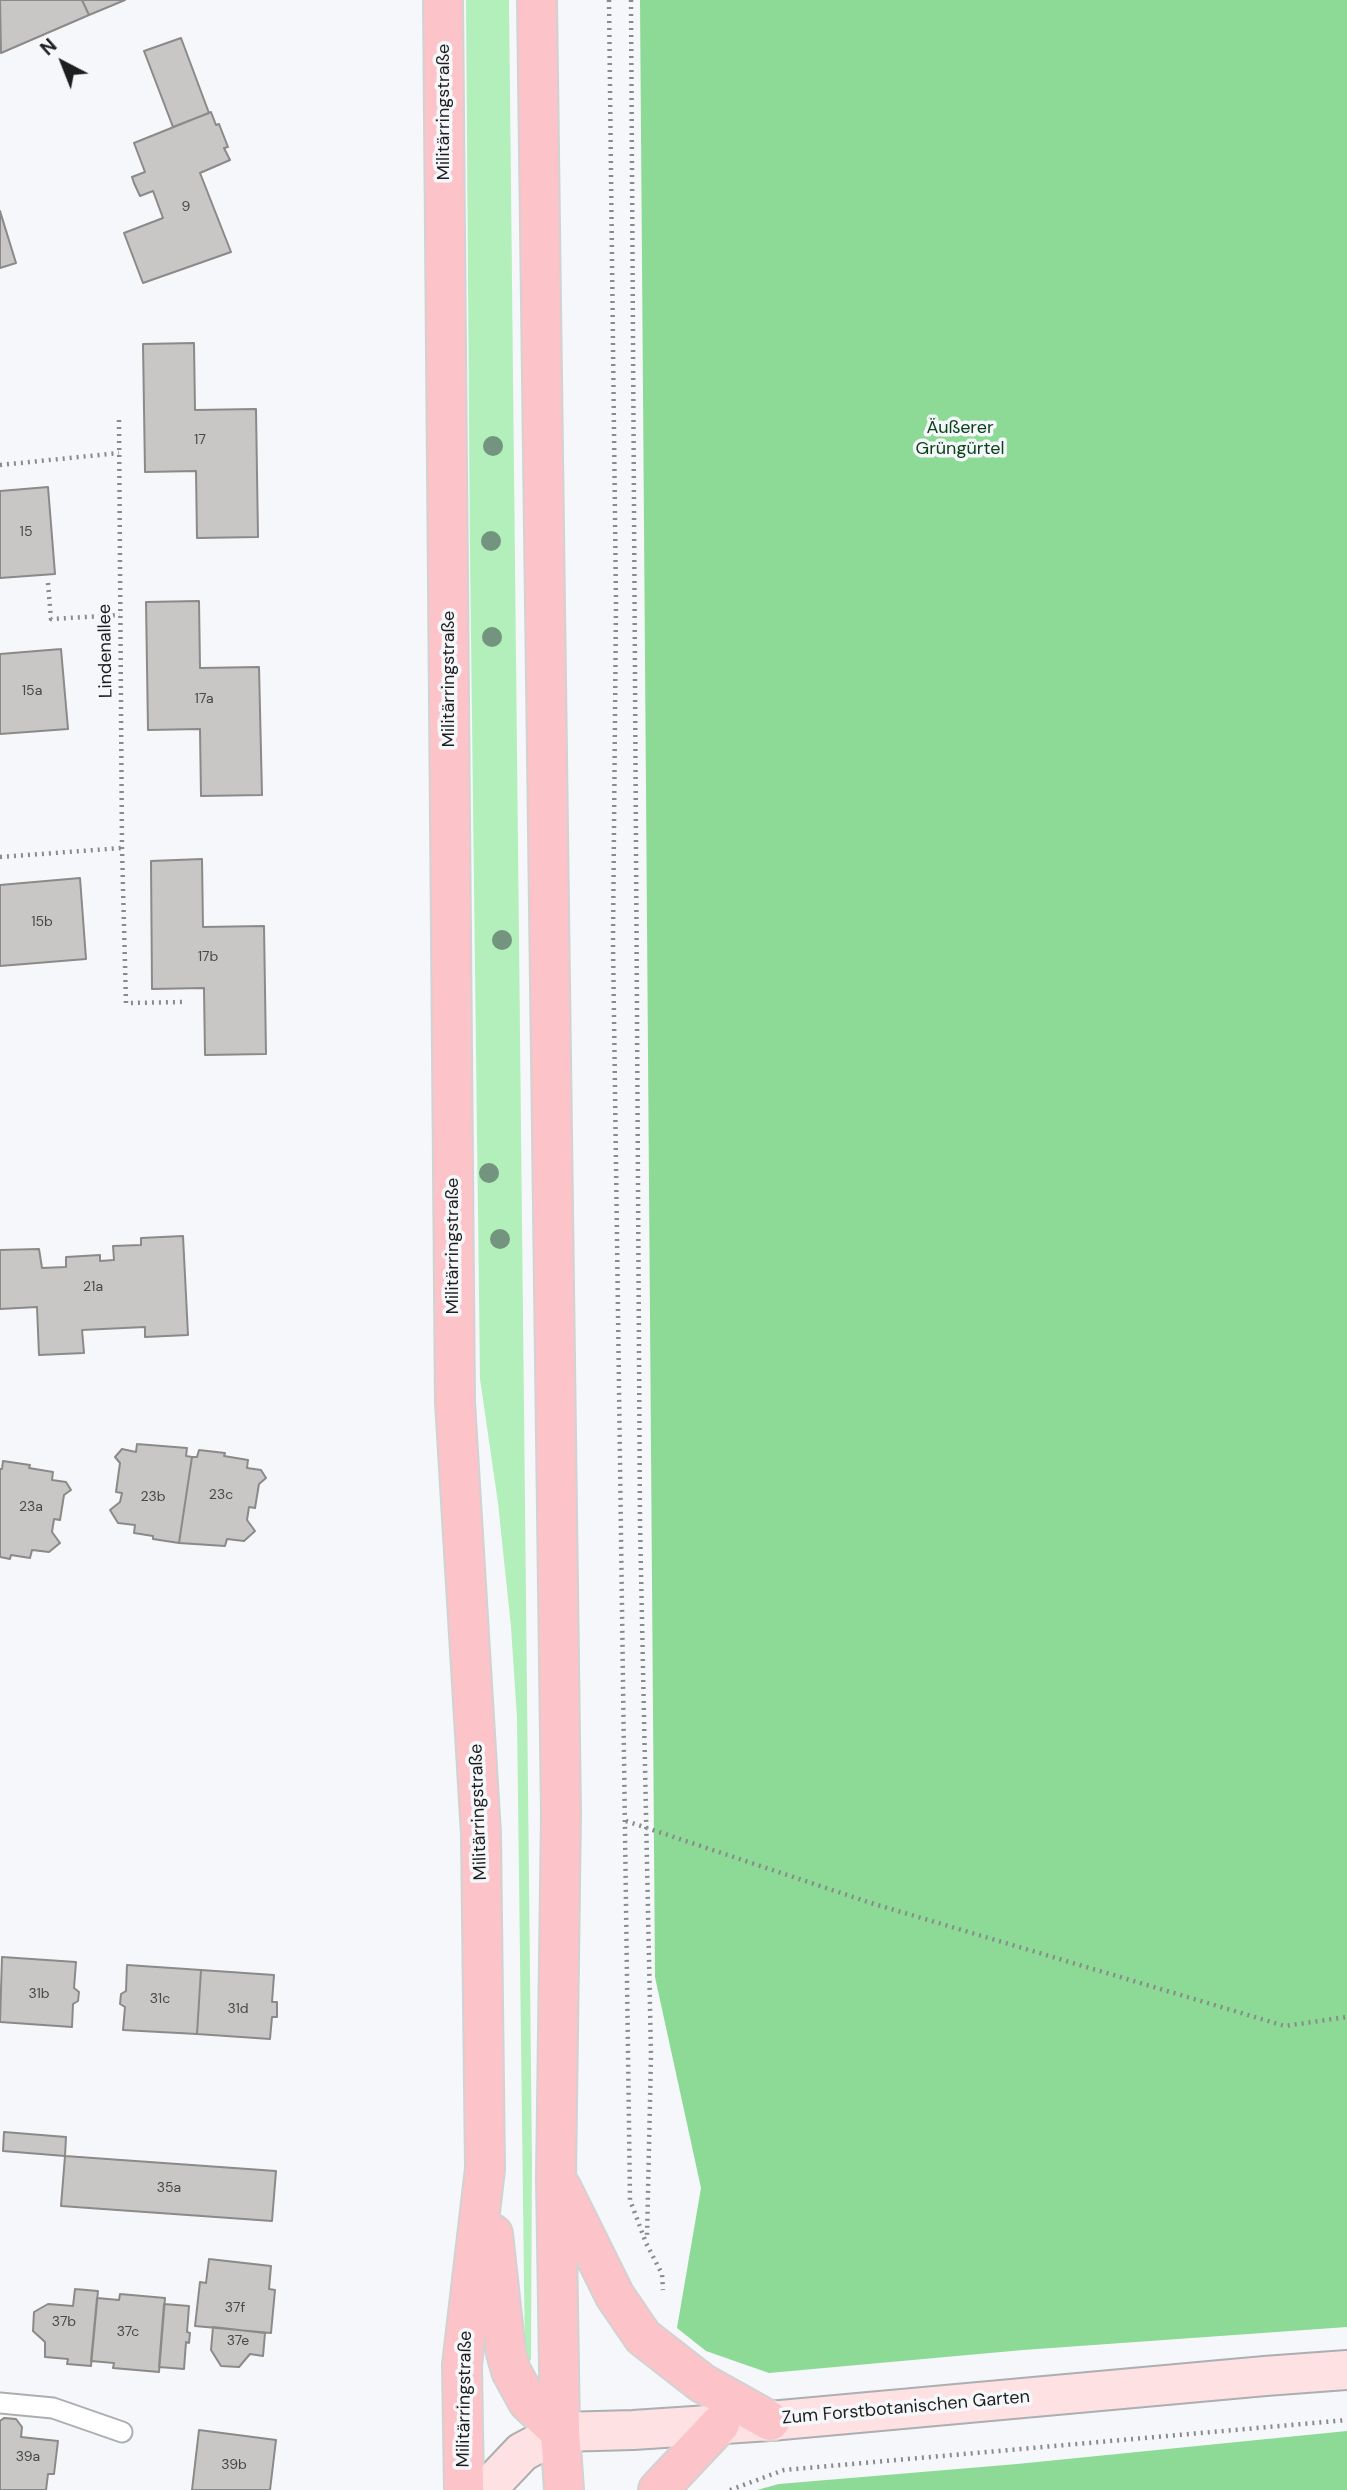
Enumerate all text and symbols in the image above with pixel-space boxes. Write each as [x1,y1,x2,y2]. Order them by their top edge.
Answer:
north arrow [28,28,98,98]
text: N [35,33,62,61]
street label: Militärringstraße [433,44,455,180]
house number: 9 [182,199,190,215]
park label: Äußerer Grüngürtel [915,417,1005,460]
house number: 17 [194,432,206,448]
house number: 15 [20,524,32,540]
street label: Lindenallee [94,604,118,698]
street label: Militärringstraße [438,611,460,747]
house number: 15a [22,683,42,699]
house number: 17a [195,691,213,707]
house number: 15b [31,914,53,930]
house number: 17b [198,949,218,965]
street label: Militärringstraße [442,1178,464,1314]
house number: 21a [83,1279,103,1295]
house number: 23c [209,1487,233,1503]
house number: 23b [140,1489,166,1505]
house number: 23a [19,1499,43,1515]
street label: Militärringstraße [466,1743,492,1881]
house number: 31b [28,1986,50,2002]
house number: 31c [150,1991,170,2007]
house number: 31d [227,2001,249,2017]
house number: 35a [157,2180,181,2196]
house number: 37f [225,2300,245,2316]
house number: 37b [52,2314,76,2330]
house number: 37c [117,2324,139,2340]
street label: Militärringstraße [453,2330,477,2468]
house number: 37e [227,2333,249,2349]
street label: Zum Forstbotanischen Garten [781,2386,1031,2430]
house number: 39a [16,2449,40,2465]
house number: 39b [221,2457,247,2473]

